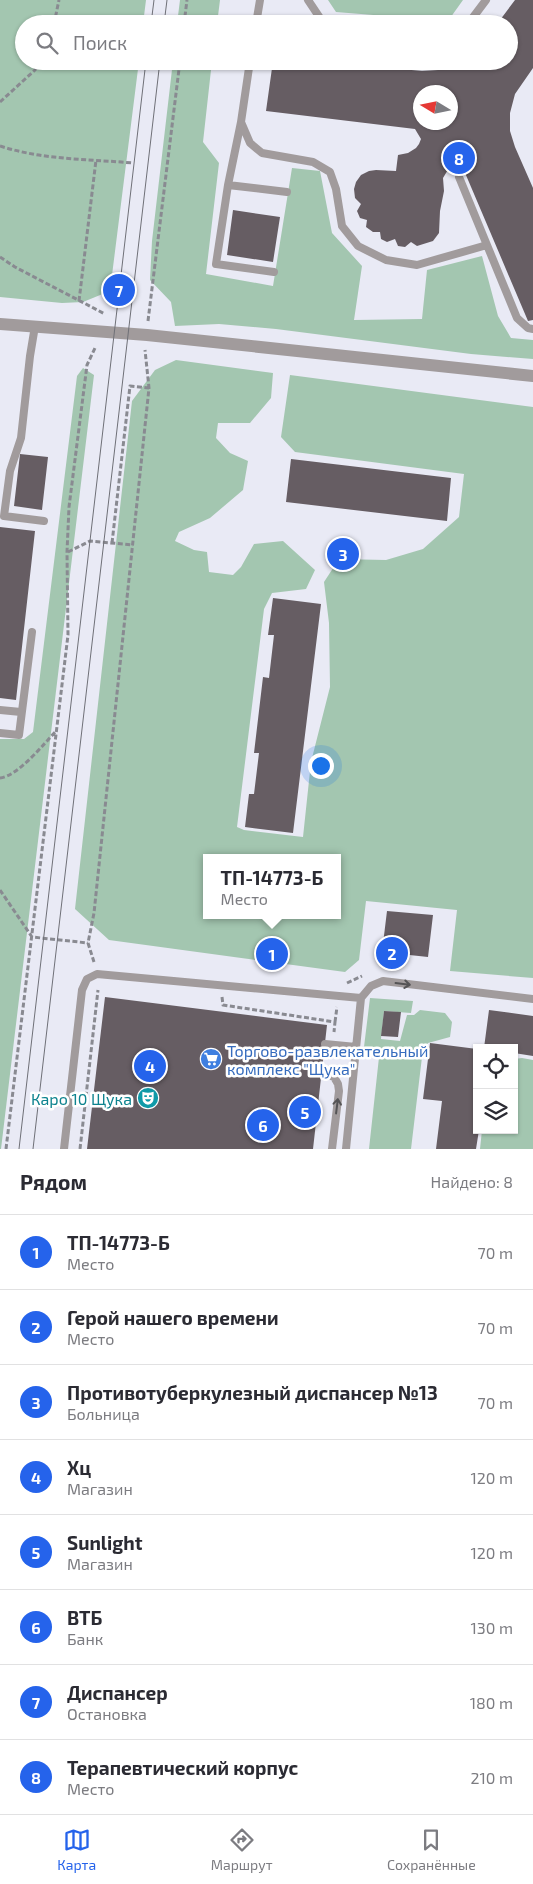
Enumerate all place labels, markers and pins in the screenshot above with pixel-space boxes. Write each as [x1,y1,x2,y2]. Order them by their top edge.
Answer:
pin: 8 [443,139,475,177]
pin: 7 [103,271,135,309]
pin: 3 [327,535,359,573]
pin: 2 [376,934,408,972]
pin: 1 [256,935,288,973]
place label: Торгово-развлекательный комплекс "Щука" [227,1041,428,1079]
pin: 4 [134,1047,166,1085]
supermarket icon: Торгово-развлекательный комплекс "Щука" [199,1047,223,1071]
theatre icon: Каро 10 Щука [136,1086,160,1110]
place label: Каро 10 Щука [31,1089,132,1109]
pin: 5 [289,1093,321,1131]
pin: 6 [247,1106,279,1144]

